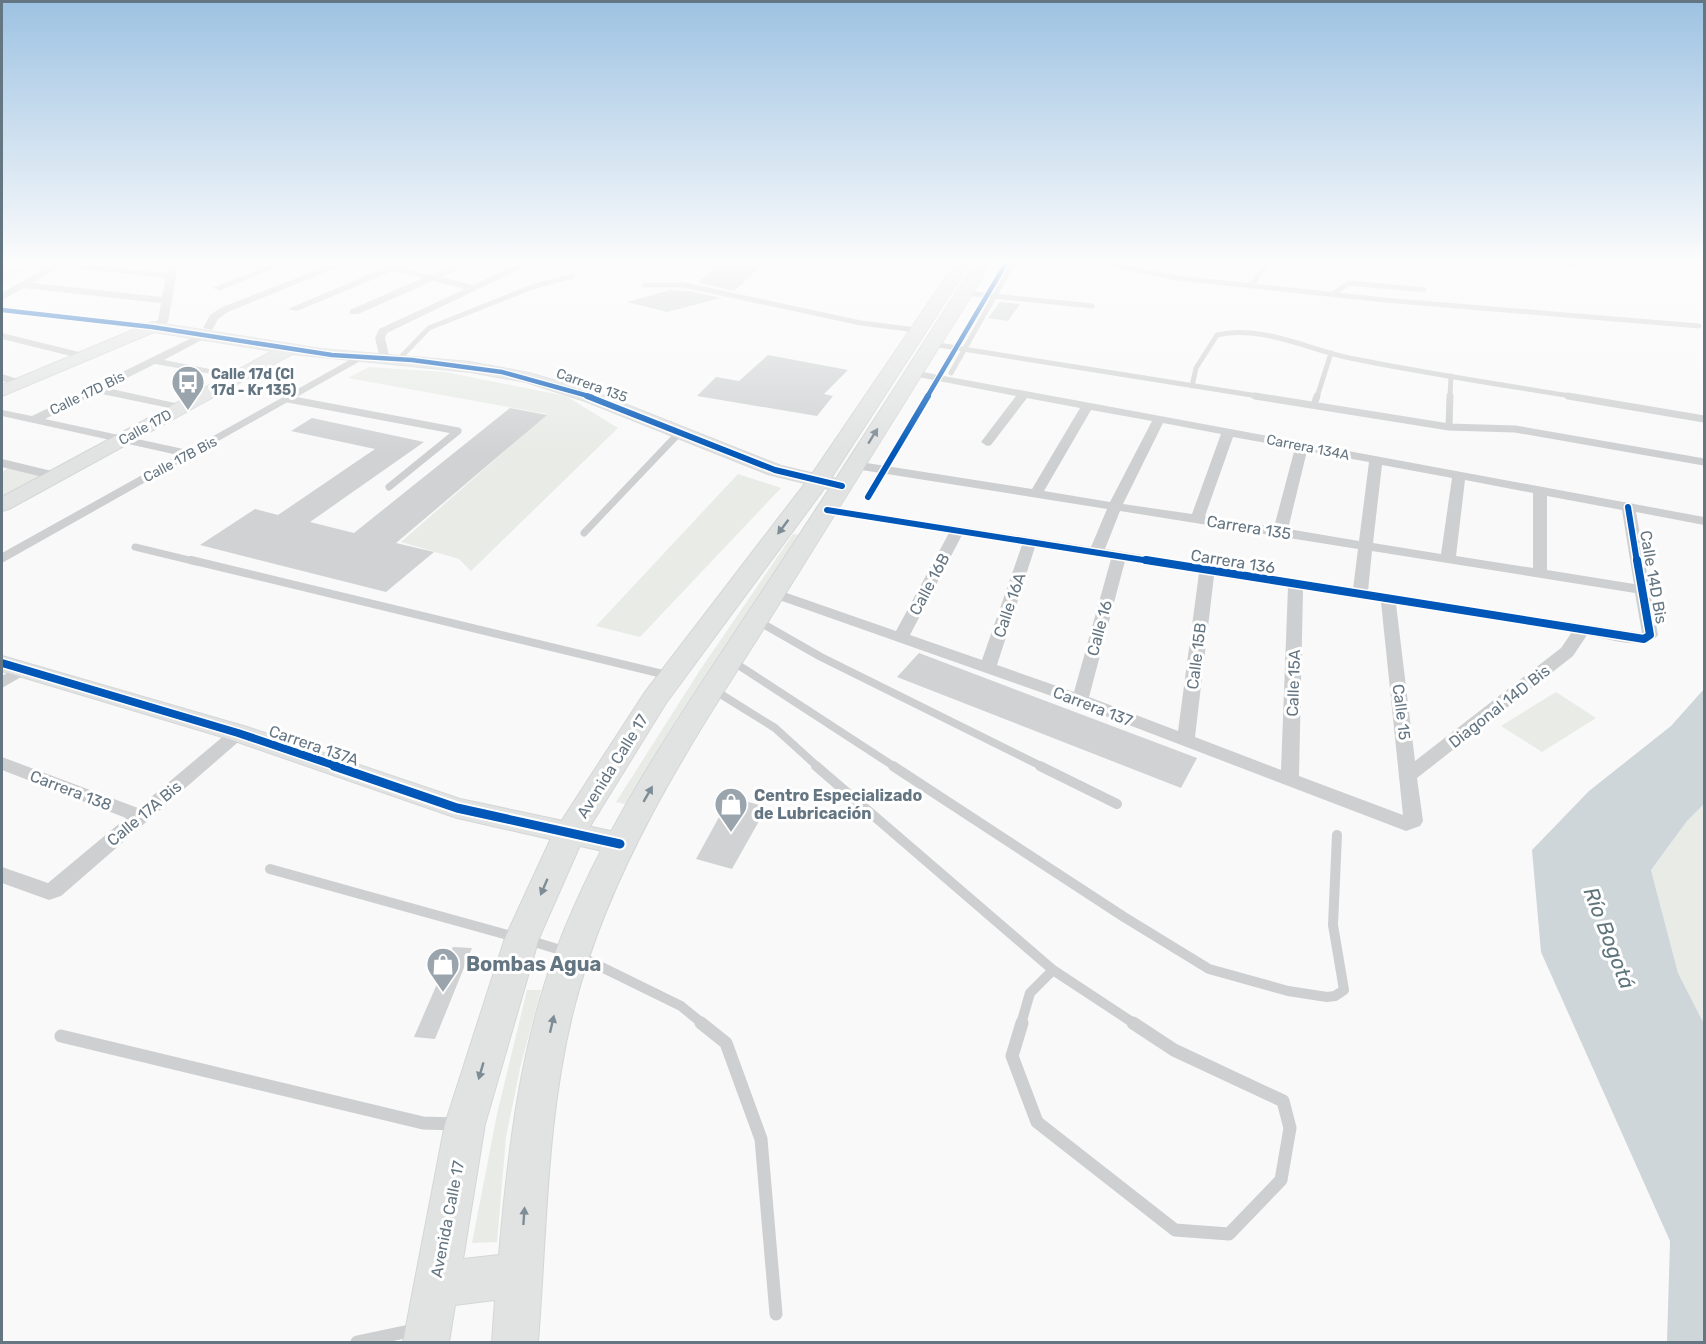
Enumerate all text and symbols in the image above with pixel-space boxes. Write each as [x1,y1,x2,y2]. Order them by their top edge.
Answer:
bus stop icon: Calle 17d (Cl 17d - Kr 135) [170,364,206,411]
street label: Carrera 135 [554,365,630,406]
place label: Calle 17d (Cl 17d - Kr 135) [211,366,296,399]
street label: Calle 17D Bis [47,368,127,419]
street label: Calle 17D [116,406,175,449]
one-way arrow [867,428,878,444]
street label: Carrera 134A [1265,431,1351,464]
street label: Calle 17B Bis [140,433,220,486]
street label: Carrera 135 [1205,511,1292,544]
one-way arrow [777,519,789,535]
street label: Calle 14D Bis [1636,529,1671,625]
street label: Carrera 136 [1189,545,1277,578]
street label: Calle 16B [905,550,954,618]
street label: Calle 16A [990,570,1030,640]
street label: Calle 16 [1083,598,1116,658]
street label: Calle 15B [1183,622,1210,691]
street label: Calle 15A [1283,649,1304,717]
street label: Diagonal 14D Bis [1445,661,1554,752]
street label: Carrera 137 [1050,683,1135,730]
street label: Calle 15 [1389,683,1414,741]
street label: Avenida Calle 17 [573,711,652,822]
street label: Carrera 137A [266,721,362,770]
street label: Carrera 138 [27,766,114,815]
street label: Calle 17A Bis [103,777,185,850]
one-way arrow [643,785,653,802]
shop icon: Centro Especializado de Lubricación [713,786,749,833]
place label: Centro Especializado de Lubricación [754,786,922,823]
one-way arrow [539,878,548,895]
water label: Río Bogotá [1579,883,1640,992]
shop icon: Bombas Agua [425,946,461,993]
place label: Bombas Agua [466,952,601,976]
one-way arrow [548,1014,557,1033]
one-way arrow [476,1062,485,1080]
street label: Avenida Calle 17 [427,1159,468,1279]
one-way arrow [519,1207,528,1226]

